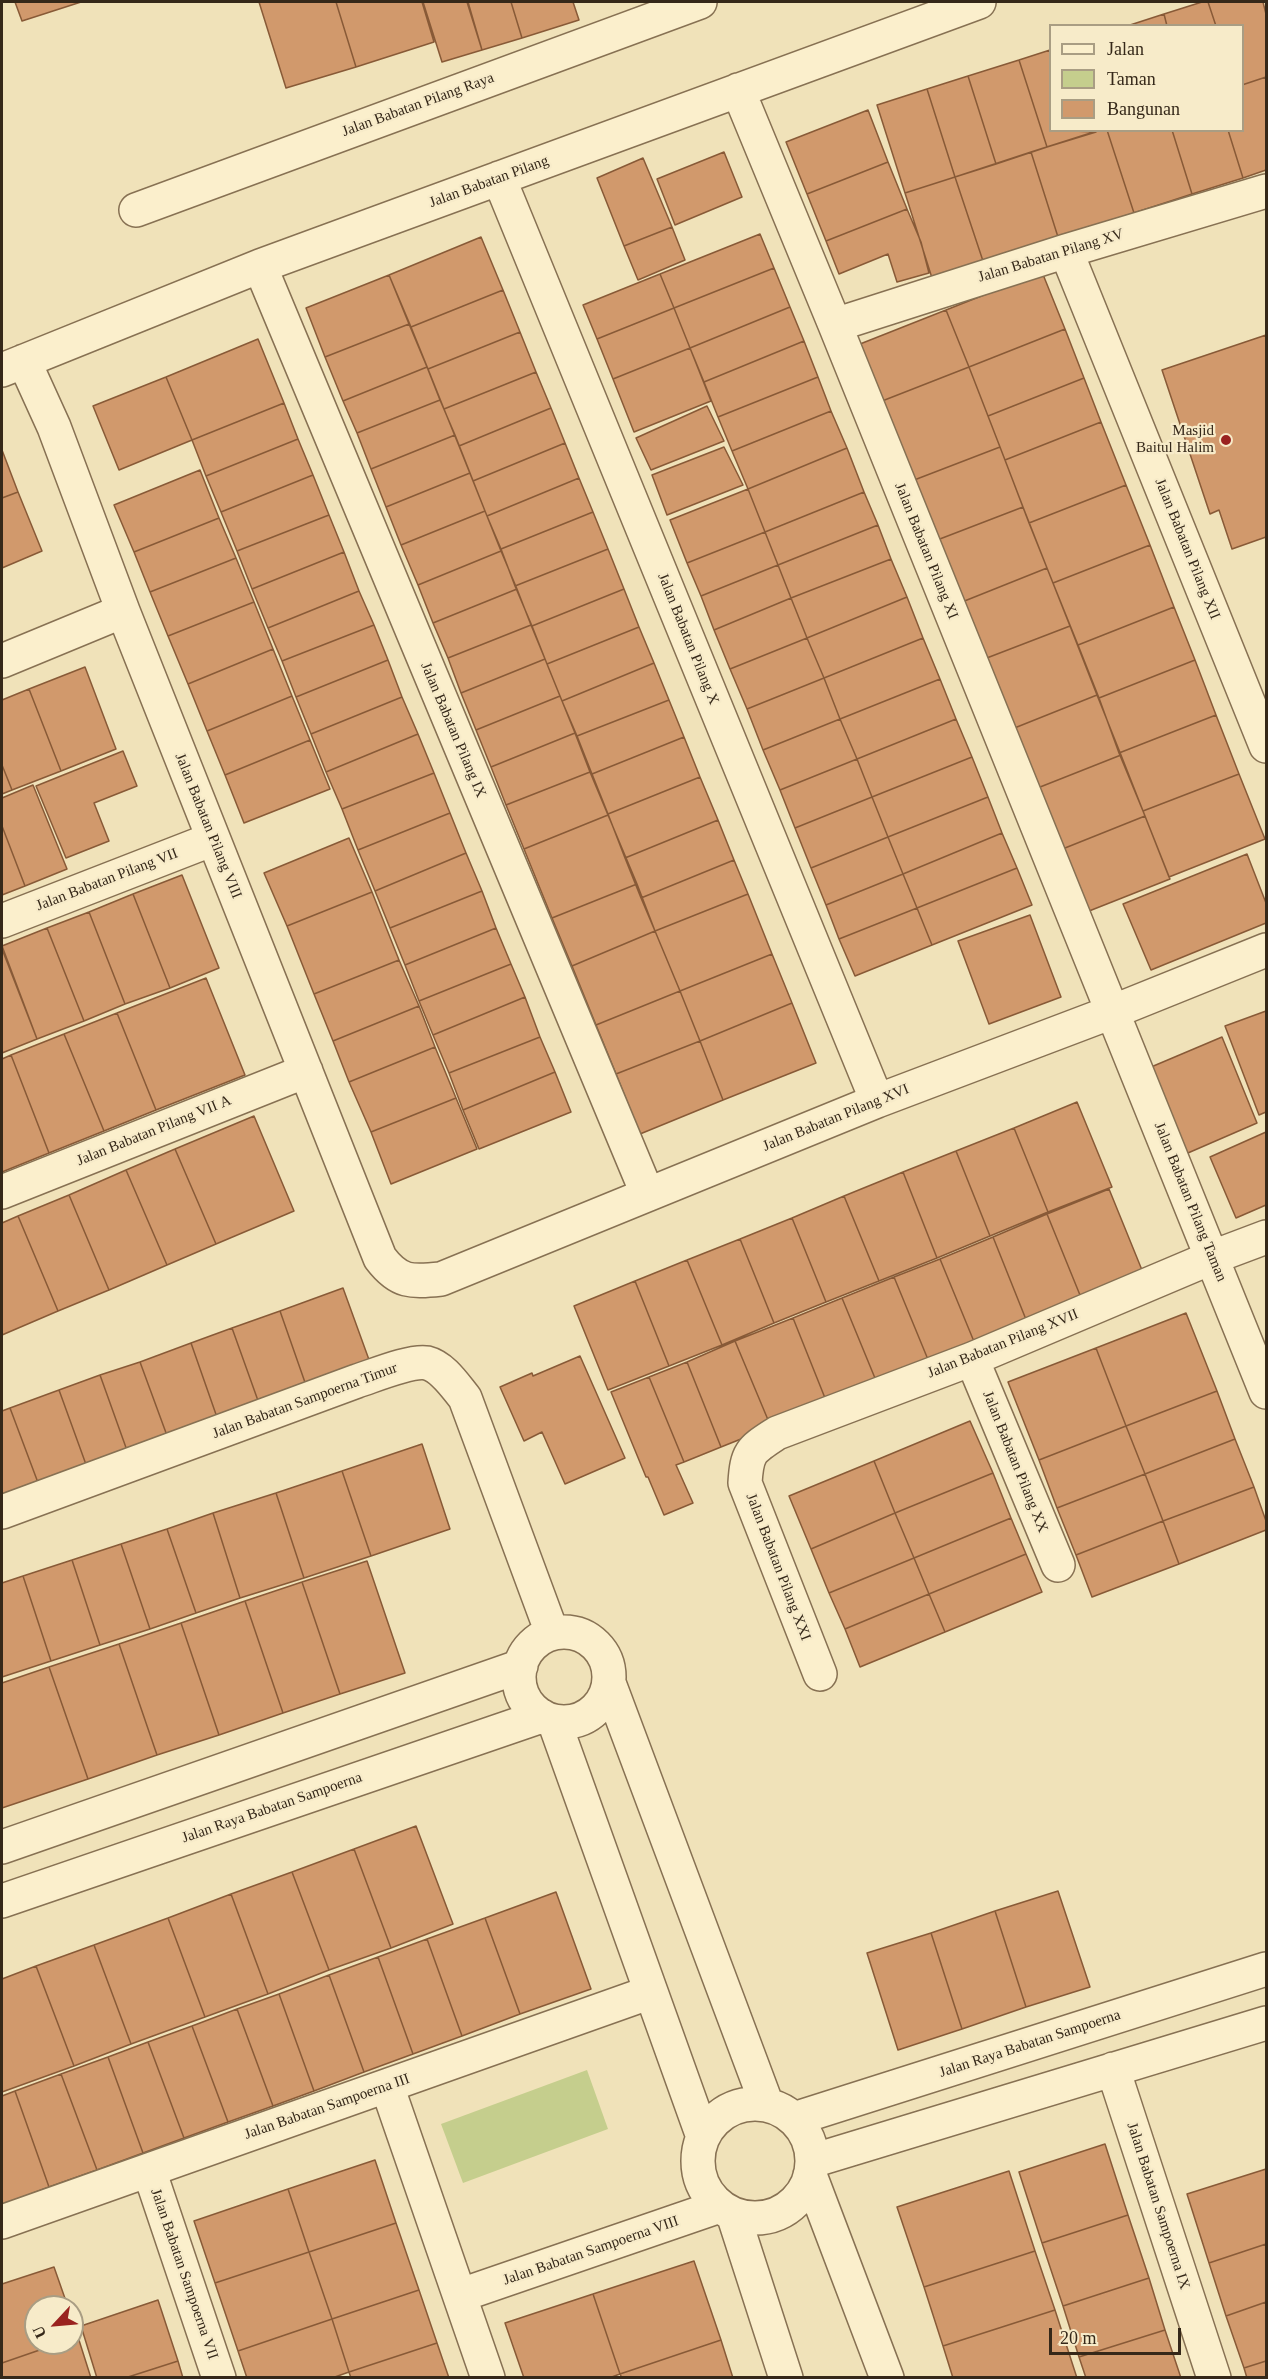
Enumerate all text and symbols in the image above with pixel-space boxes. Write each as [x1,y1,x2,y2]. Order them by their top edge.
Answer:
legend [1049,24,1244,132]
text: Jalan [1107,39,1144,59]
street label: Jalan Babatan Pilang Raya [340,69,496,141]
text: Taman [1107,69,1156,89]
text: Bangunan [1107,99,1180,119]
street label: Jalan Babatan Pilang [427,152,551,212]
street label: Jalan Babatan Pilang XV [976,225,1126,287]
place label: Masjid Baitul Halim [1136,422,1214,457]
marker: Masjid Baitul Halim [1219,433,1233,447]
street label: Jalan Babatan Pilang XII [1150,476,1224,622]
street label: Jalan Babatan Pilang XI [890,480,962,622]
street label: Jalan Babatan Pilang X [653,571,723,707]
street label: Jalan Babatan Pilang IX [416,660,490,800]
street label: Jalan Babatan Pilang VIII [171,751,245,901]
street label: Jalan Babatan Pilang VII [34,845,180,915]
street label: Jalan Babatan Pilang XVI [760,1080,912,1156]
street label: Jalan Babatan Pilang VII A [74,1092,234,1170]
street label: Jalan Babatan Pilang Taman [1150,1120,1230,1284]
street label: Jalan Babatan Pilang XVII [925,1305,1081,1383]
street label: Jalan Babatan Sampoerna Timur [210,1359,400,1443]
street label: Jalan Babatan Pilang XX [978,1389,1052,1535]
street label: Jalan Babatan Pilang XXI [742,1491,814,1643]
street label: Jalan Raya Babatan Sampoerna [179,1769,365,1847]
street label: Jalan Raya Babatan Sampoerna [937,2006,1123,2082]
street label: Jalan Babatan Sampoerna III [242,2070,412,2144]
street label: Jalan Babatan Sampoerna IX [1122,2120,1194,2292]
street label: Jalan Babatan Sampoerna VII [146,2186,222,2362]
street label: Jalan Babatan Sampoerna VIII [501,2212,681,2290]
north arrow [24,2295,84,2355]
scale bar [1052,2316,1184,2354]
text: U [29,2323,49,2341]
text: 20 m [1060,2328,1097,2348]

